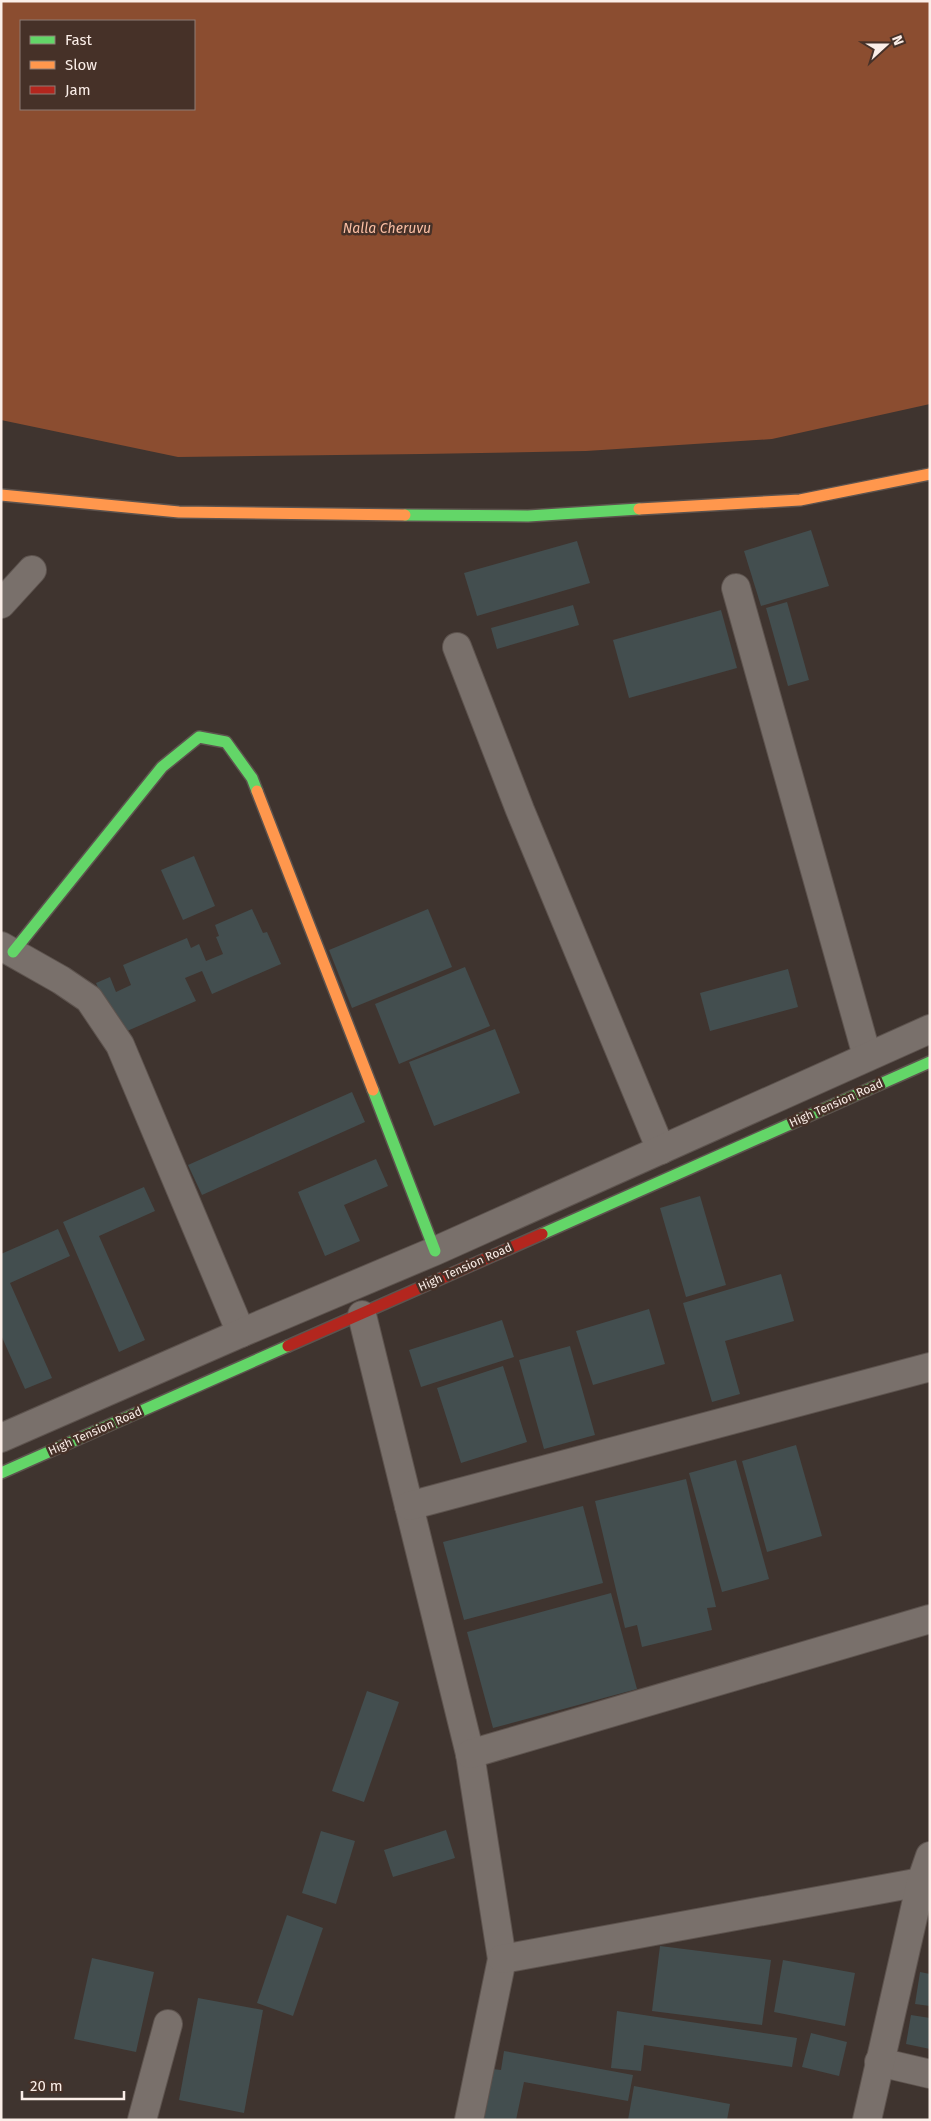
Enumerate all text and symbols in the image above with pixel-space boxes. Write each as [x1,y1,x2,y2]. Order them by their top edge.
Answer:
legend [20,20,195,110]
north arrow [861,20,911,70]
text: Fast [65,31,92,49]
text: N [888,33,907,48]
text: Slow [65,56,97,74]
text: Jam [65,81,91,99]
water label: Nalla Cheruvu [343,220,431,237]
street label: High Tension Road [787,1076,885,1130]
street label: High Tension Road [416,1240,514,1294]
street label: High Tension Road [46,1404,144,1458]
scale bar [22,2068,125,2100]
text: 20 m [30,2077,63,2095]

